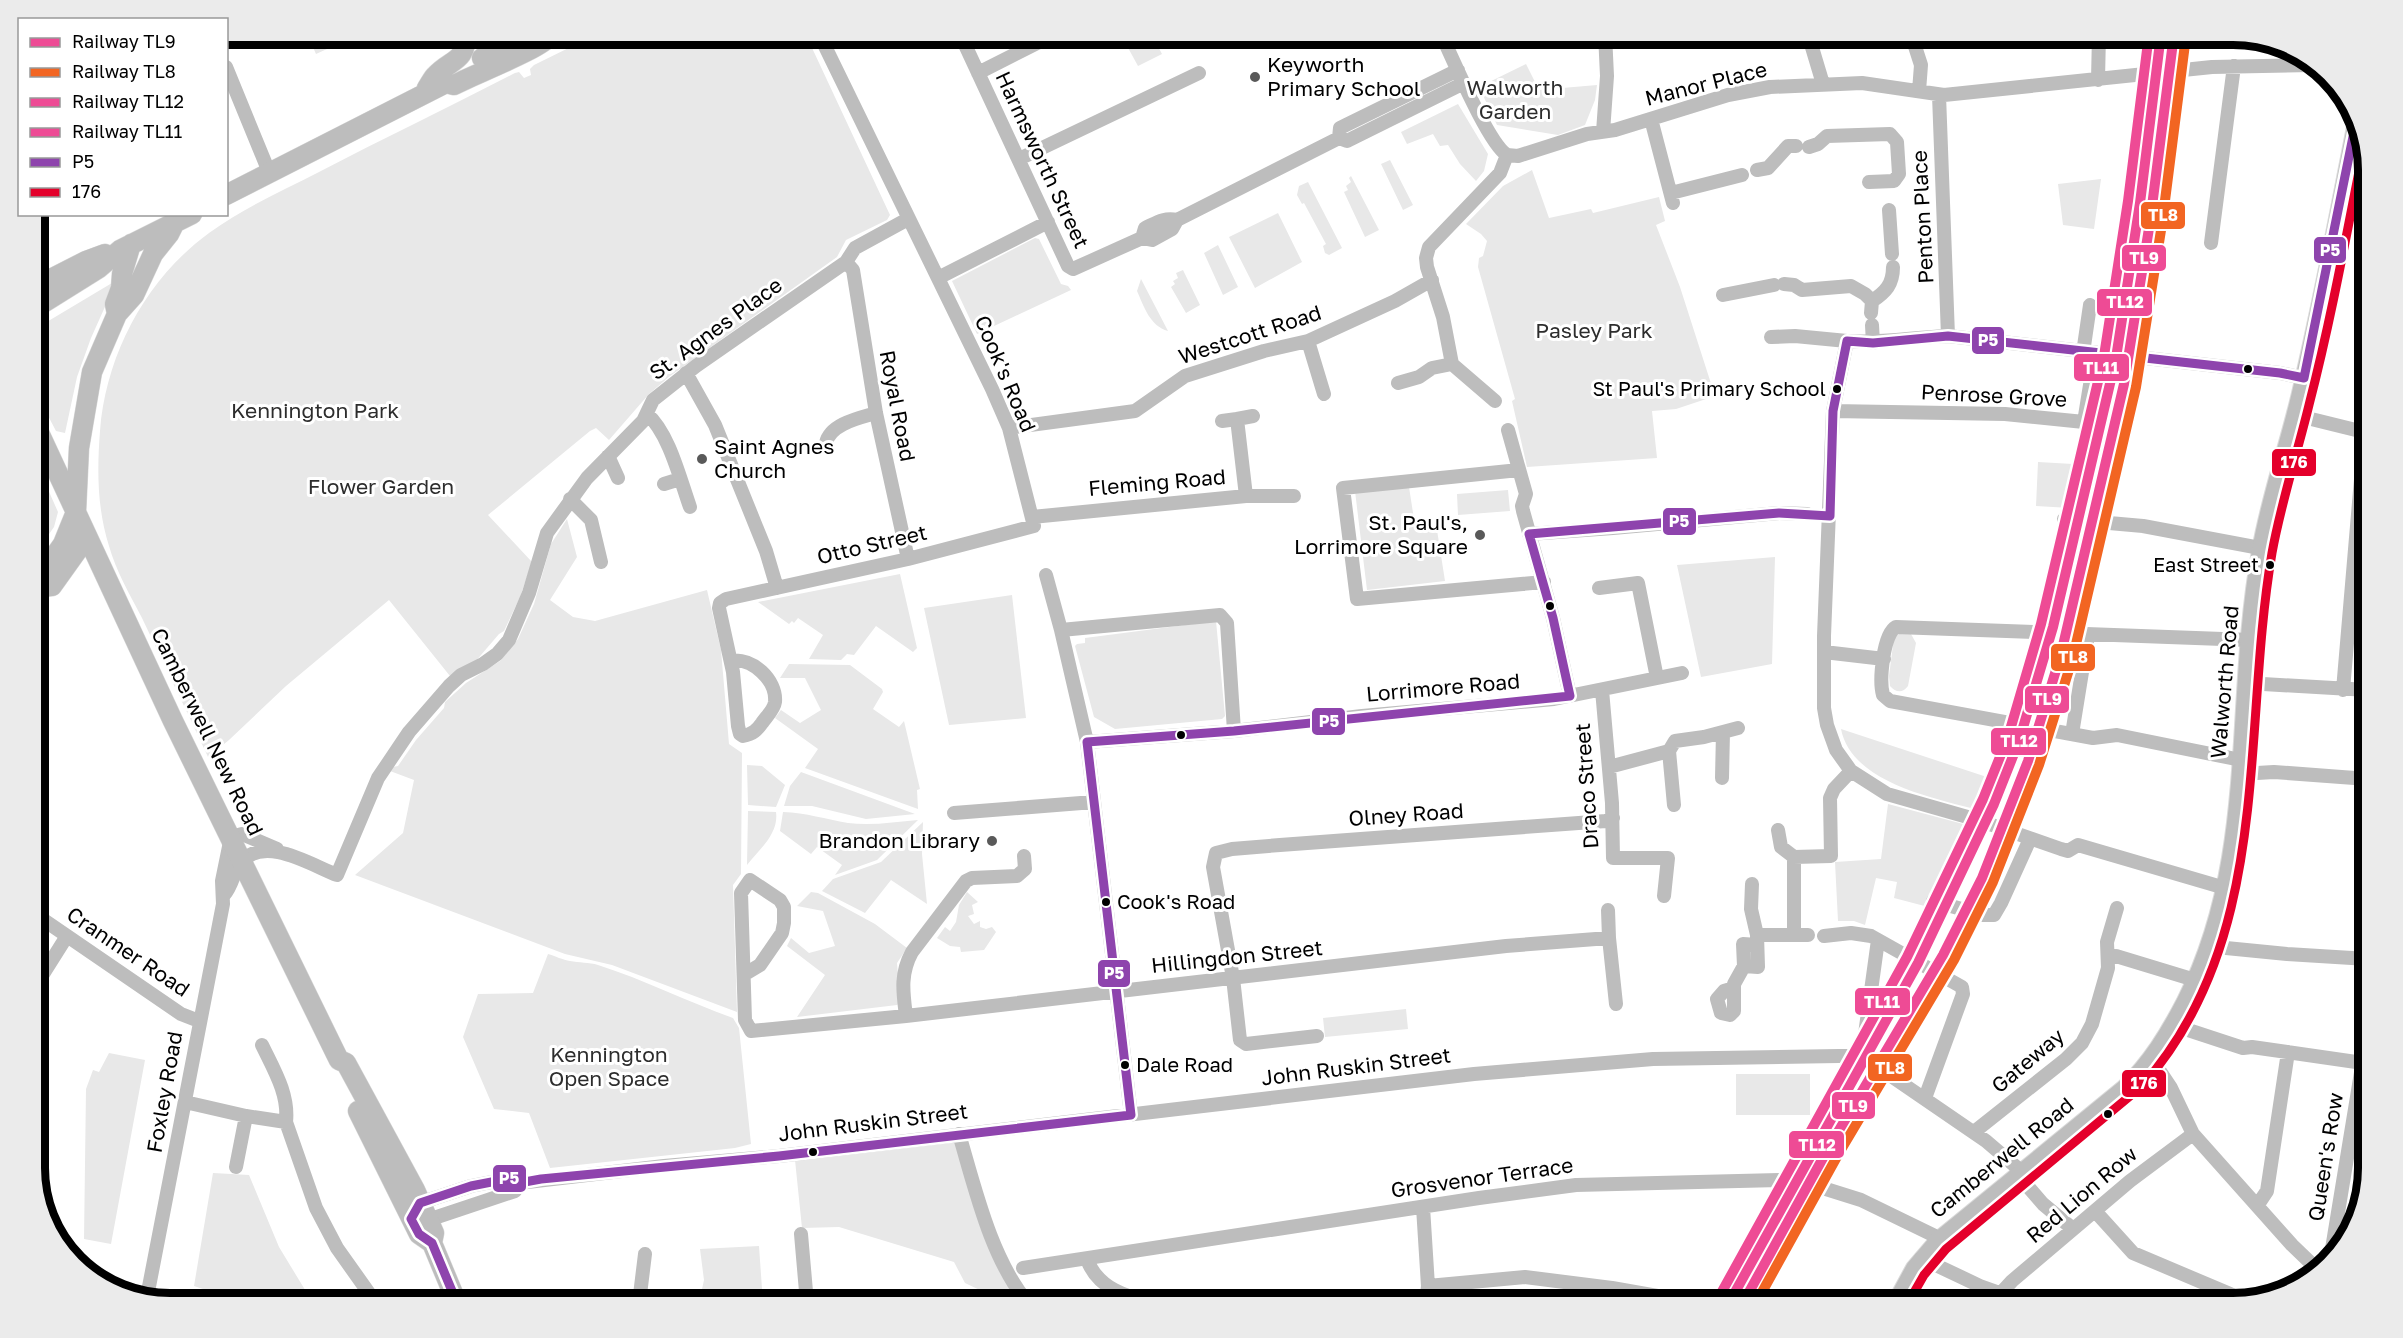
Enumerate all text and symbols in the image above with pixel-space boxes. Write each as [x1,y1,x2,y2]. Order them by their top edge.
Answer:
legend [18,18,228,216]
text: Railway TL9 [72,30,176,52]
place label: Keyworth Primary School [1267,51,1421,101]
street label: Manor Place [1642,55,1769,111]
text: Railway TL8 [72,60,176,82]
street label: Harmsworth Street [990,67,1095,252]
marker: Keyworth Primary School [1248,70,1262,84]
park label: Walworth Garden [1466,74,1564,124]
text: Railway TL12 [72,90,184,112]
text: Railway TL11 [72,120,182,142]
text: P5 [72,150,94,172]
street label: Penton Place [1906,150,1938,284]
text: 176 [72,180,101,202]
line badge: TL8 [2140,201,2186,230]
text: TL8 [2148,205,2178,225]
line badge: P5 [2313,236,2347,264]
text: P5 [2320,240,2340,260]
line badge: TL9 [2121,244,2167,272]
text: TL9 [2129,248,2159,268]
street label: St. Agnes Place [644,271,787,385]
line badge: TL12 [2096,288,2153,317]
text: TL12 [2106,292,2144,312]
street label: Westcott Road [1175,299,1324,369]
street label: Cook's Road [970,311,1042,436]
park label: Pasley Park [1535,317,1653,343]
line badge: P5 [1971,326,2005,355]
text: P5 [1978,330,1998,350]
street label: Royal Road [874,348,921,464]
line badge: TL11 [2073,353,2130,382]
text: TL11 [2083,358,2119,378]
unlabelled marker [2242,363,2254,375]
place label: St Paul's Primary School [1592,376,1826,400]
street label: Penrose Grove [1920,378,2068,412]
marker: St Paul's Primary School [1831,383,1843,395]
park label: Kennington Park [231,397,399,423]
place label: Saint Agnes Church [714,433,834,483]
line badge: 176 [2271,448,2317,477]
marker: Saint Agnes Church [695,452,709,466]
text: 176 [2280,452,2308,472]
street label: Fleming Road [1087,463,1227,501]
park label: Flower Garden [308,473,454,499]
line badge: P5 [1662,507,1697,536]
place label: St. Paul's, Lorrimore Square [1294,509,1468,559]
text: P5 [1669,511,1689,531]
street label: Otto Street [814,519,929,569]
marker: St. Paul's, Lorrimore Square [1473,528,1487,542]
place label: East Street [2153,552,2259,576]
marker: East Street [2264,559,2276,571]
unlabelled marker [1544,600,1556,612]
street label: Walworth Road [2204,604,2244,760]
street label: Camberwell New Road [146,624,270,840]
line badge: TL8 [2050,643,2096,672]
text: TL8 [2058,647,2088,667]
street label: Lorrimore Road [1365,667,1521,707]
line badge: TL9 [2024,685,2070,714]
text: TL9 [2032,689,2062,709]
line badge: P5 [1311,707,1346,736]
text: P5 [1319,711,1339,731]
street label: Draco Street [1569,722,1603,850]
line badge: TL12 [1990,727,2047,756]
unlabelled marker [1175,729,1187,741]
text: TL12 [2000,731,2038,751]
street label: Olney Road [1347,797,1464,831]
place label: Brandon Library [819,827,980,853]
marker: Brandon Library [985,834,999,848]
place label: Cook's Road [1117,889,1235,913]
marker: Cook's Road [1100,896,1112,908]
street label: Cranmer Road [62,900,195,1002]
street label: Hillingdon Street [1150,934,1324,978]
line badge: P5 [1097,959,1131,988]
text: P5 [1104,963,1124,983]
line badge: TL11 [1854,987,1911,1016]
text: TL11 [1864,992,1900,1012]
street label: Gateway [1986,1022,2069,1098]
street label: Foxley Road [141,1029,187,1155]
park label: Kennington Open Space [549,1041,669,1091]
street label: John Ruskin Street [1260,1041,1452,1091]
place label: Dale Road [1136,1052,1233,1076]
line badge: TL8 [1867,1053,1913,1082]
text: TL8 [1875,1058,1905,1078]
marker: Dale Road [1119,1059,1131,1071]
line badge: 176 [2121,1069,2167,1098]
text: 176 [2130,1073,2158,1093]
line badge: TL9 [1831,1091,1876,1120]
street label: Camberwell Road [1924,1091,2079,1223]
street label: Queen's Row [2302,1091,2348,1223]
text: TL9 [1838,1096,1868,1116]
street label: John Ruskin Street [777,1097,969,1147]
unlabelled marker [2102,1108,2114,1120]
line badge: TL12 [1788,1130,1845,1159]
text: TL12 [1798,1135,1836,1155]
street label: Red Lion Row [2021,1140,2142,1248]
unlabelled marker [807,1146,819,1158]
street label: Grosvenor Terrace [1389,1151,1575,1203]
line badge: P5 [492,1164,527,1193]
text: P5 [499,1168,519,1188]

